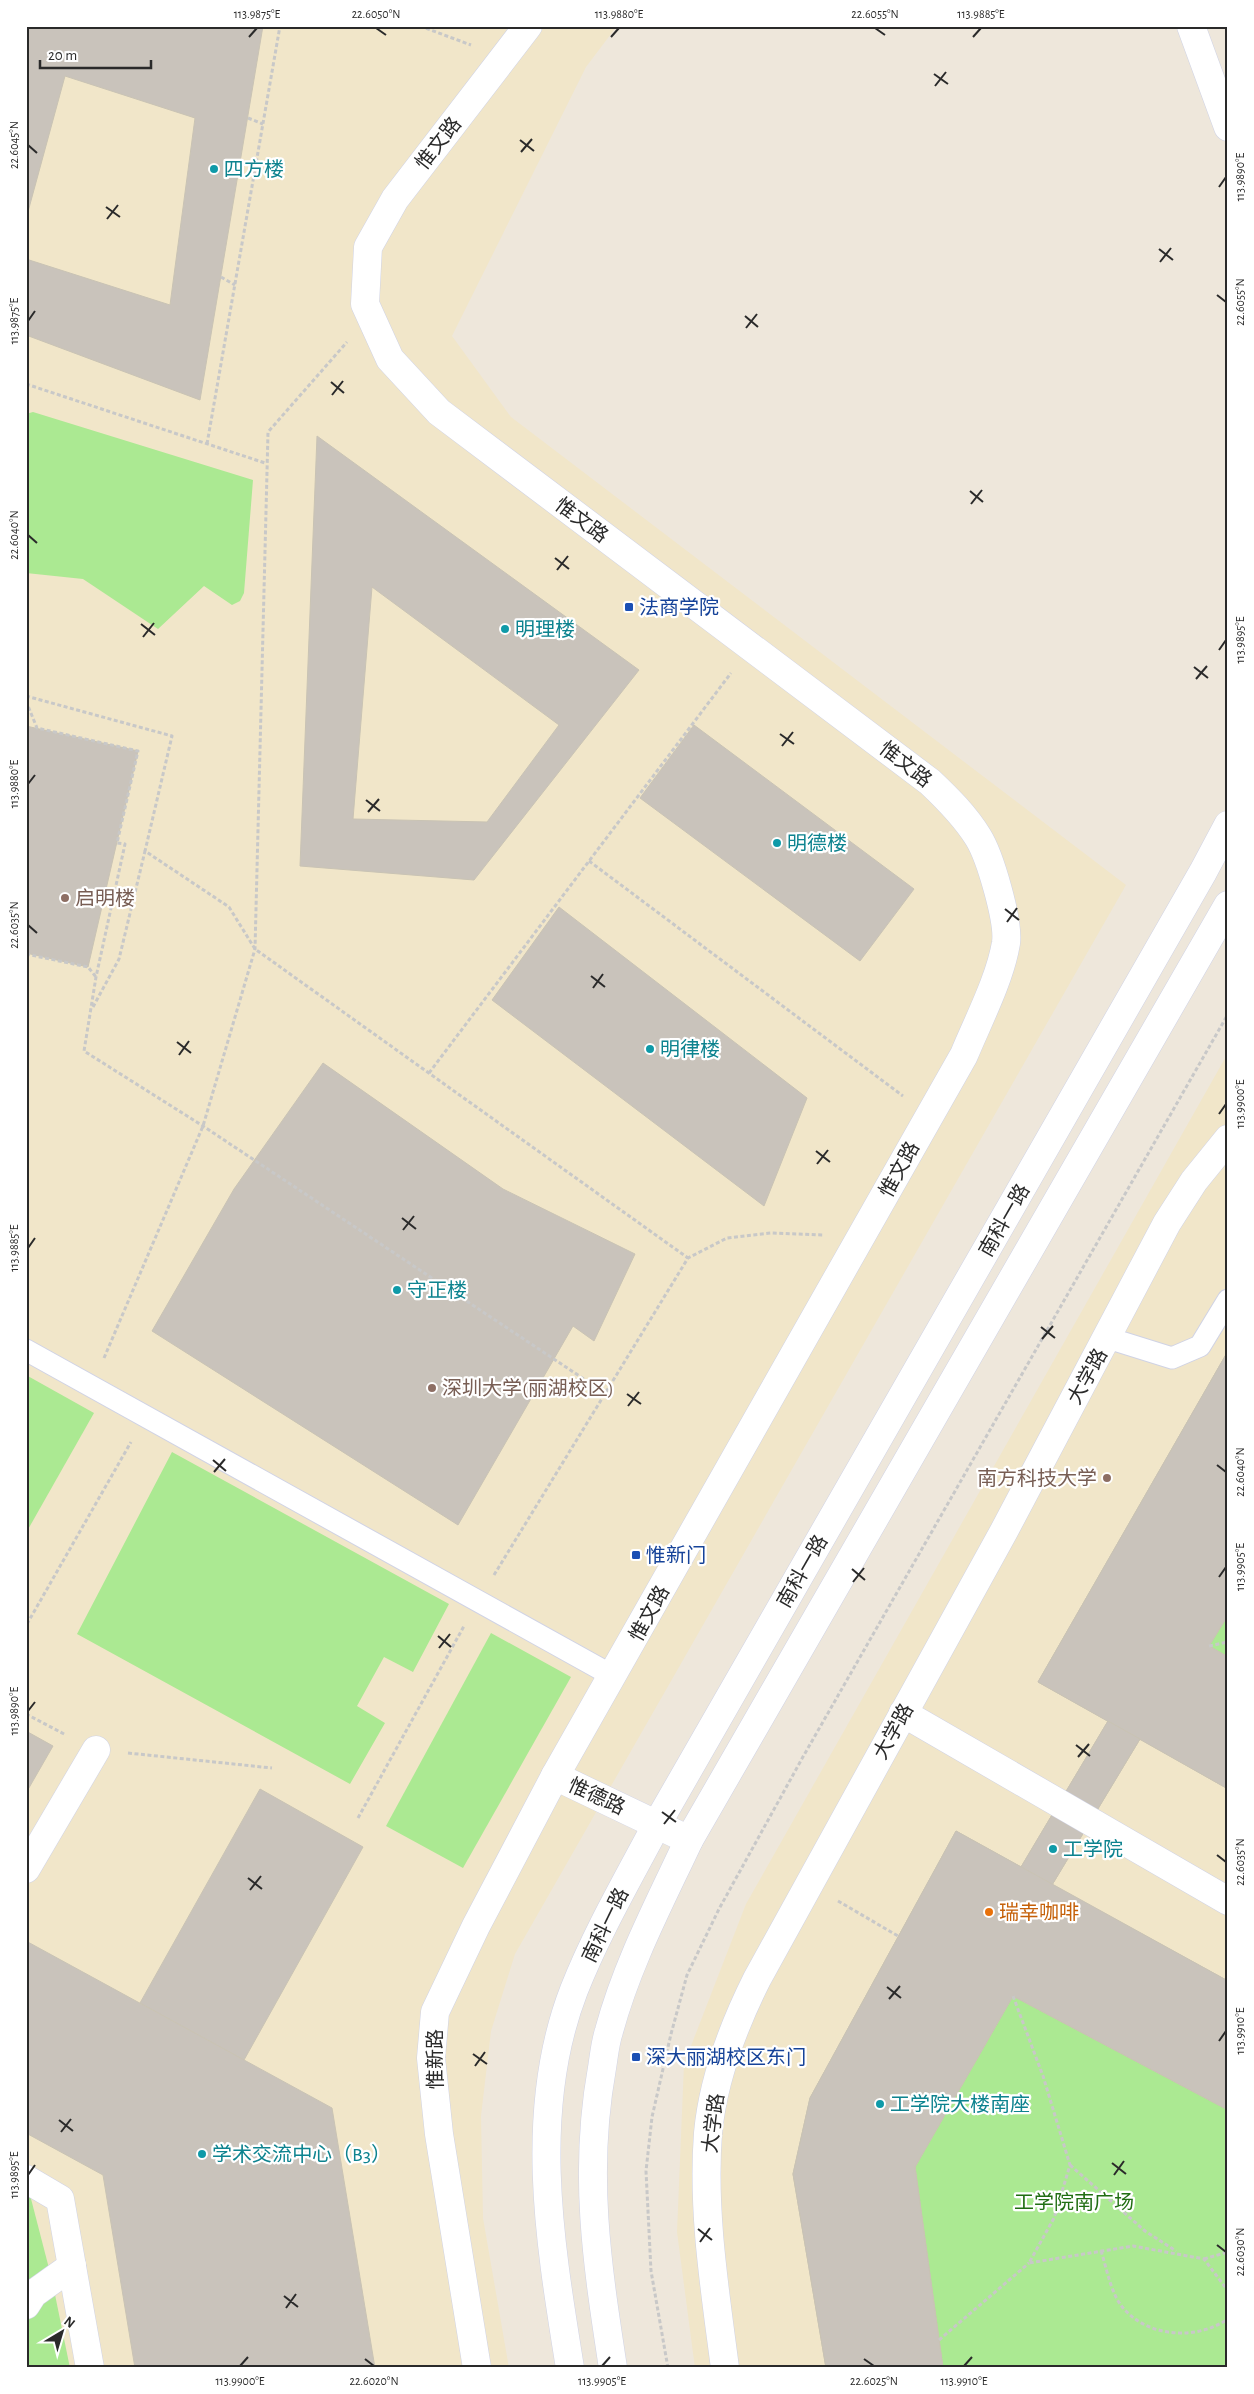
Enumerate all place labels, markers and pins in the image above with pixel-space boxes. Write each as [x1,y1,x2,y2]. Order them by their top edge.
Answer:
place label: 四方楼 [224,158,284,180]
marker: 四方楼 [208,163,220,175]
place label: 法商学院 [639,597,719,618]
marker: 法商学院 [623,601,635,613]
place label: 明理楼 [515,619,575,640]
marker: 明理楼 [499,623,511,635]
place label: 明德楼 [787,833,847,854]
marker: 明德楼 [771,837,783,849]
place label: 启明楼 [75,888,135,909]
marker: 启明楼 [59,892,71,904]
place label: 明律楼 [660,1038,720,1060]
marker: 明律楼 [644,1043,656,1055]
place label: 守正楼 [407,1280,467,1301]
marker: 守正楼 [391,1284,403,1296]
place label: 深圳大学(丽湖校区) [442,1378,614,1399]
marker: 深圳大学(丽湖校区) [426,1382,438,1394]
place label: 南方科技大学 [977,1467,1097,1489]
marker: 南方科技大学 [1101,1472,1113,1484]
place label: 惟新门 [646,1544,706,1566]
marker: 惟新门 [630,1549,642,1561]
place label: 工学院 [1063,1839,1123,1860]
marker: 工学院 [1047,1843,1059,1855]
place label: 瑞幸咖啡 [999,1902,1079,1923]
marker: 瑞幸咖啡 [983,1906,995,1918]
place label: 深大丽湖校区东门 [646,2047,806,2068]
marker: 深大丽湖校区东门 [630,2051,642,2063]
place label: 工学院大楼南座 [890,2094,1030,2115]
marker: 工学院大楼南座 [874,2098,886,2110]
place label: 学术交流中心（B3） [212,2143,391,2165]
marker: 学术交流中心（B3） [196,2148,208,2160]

